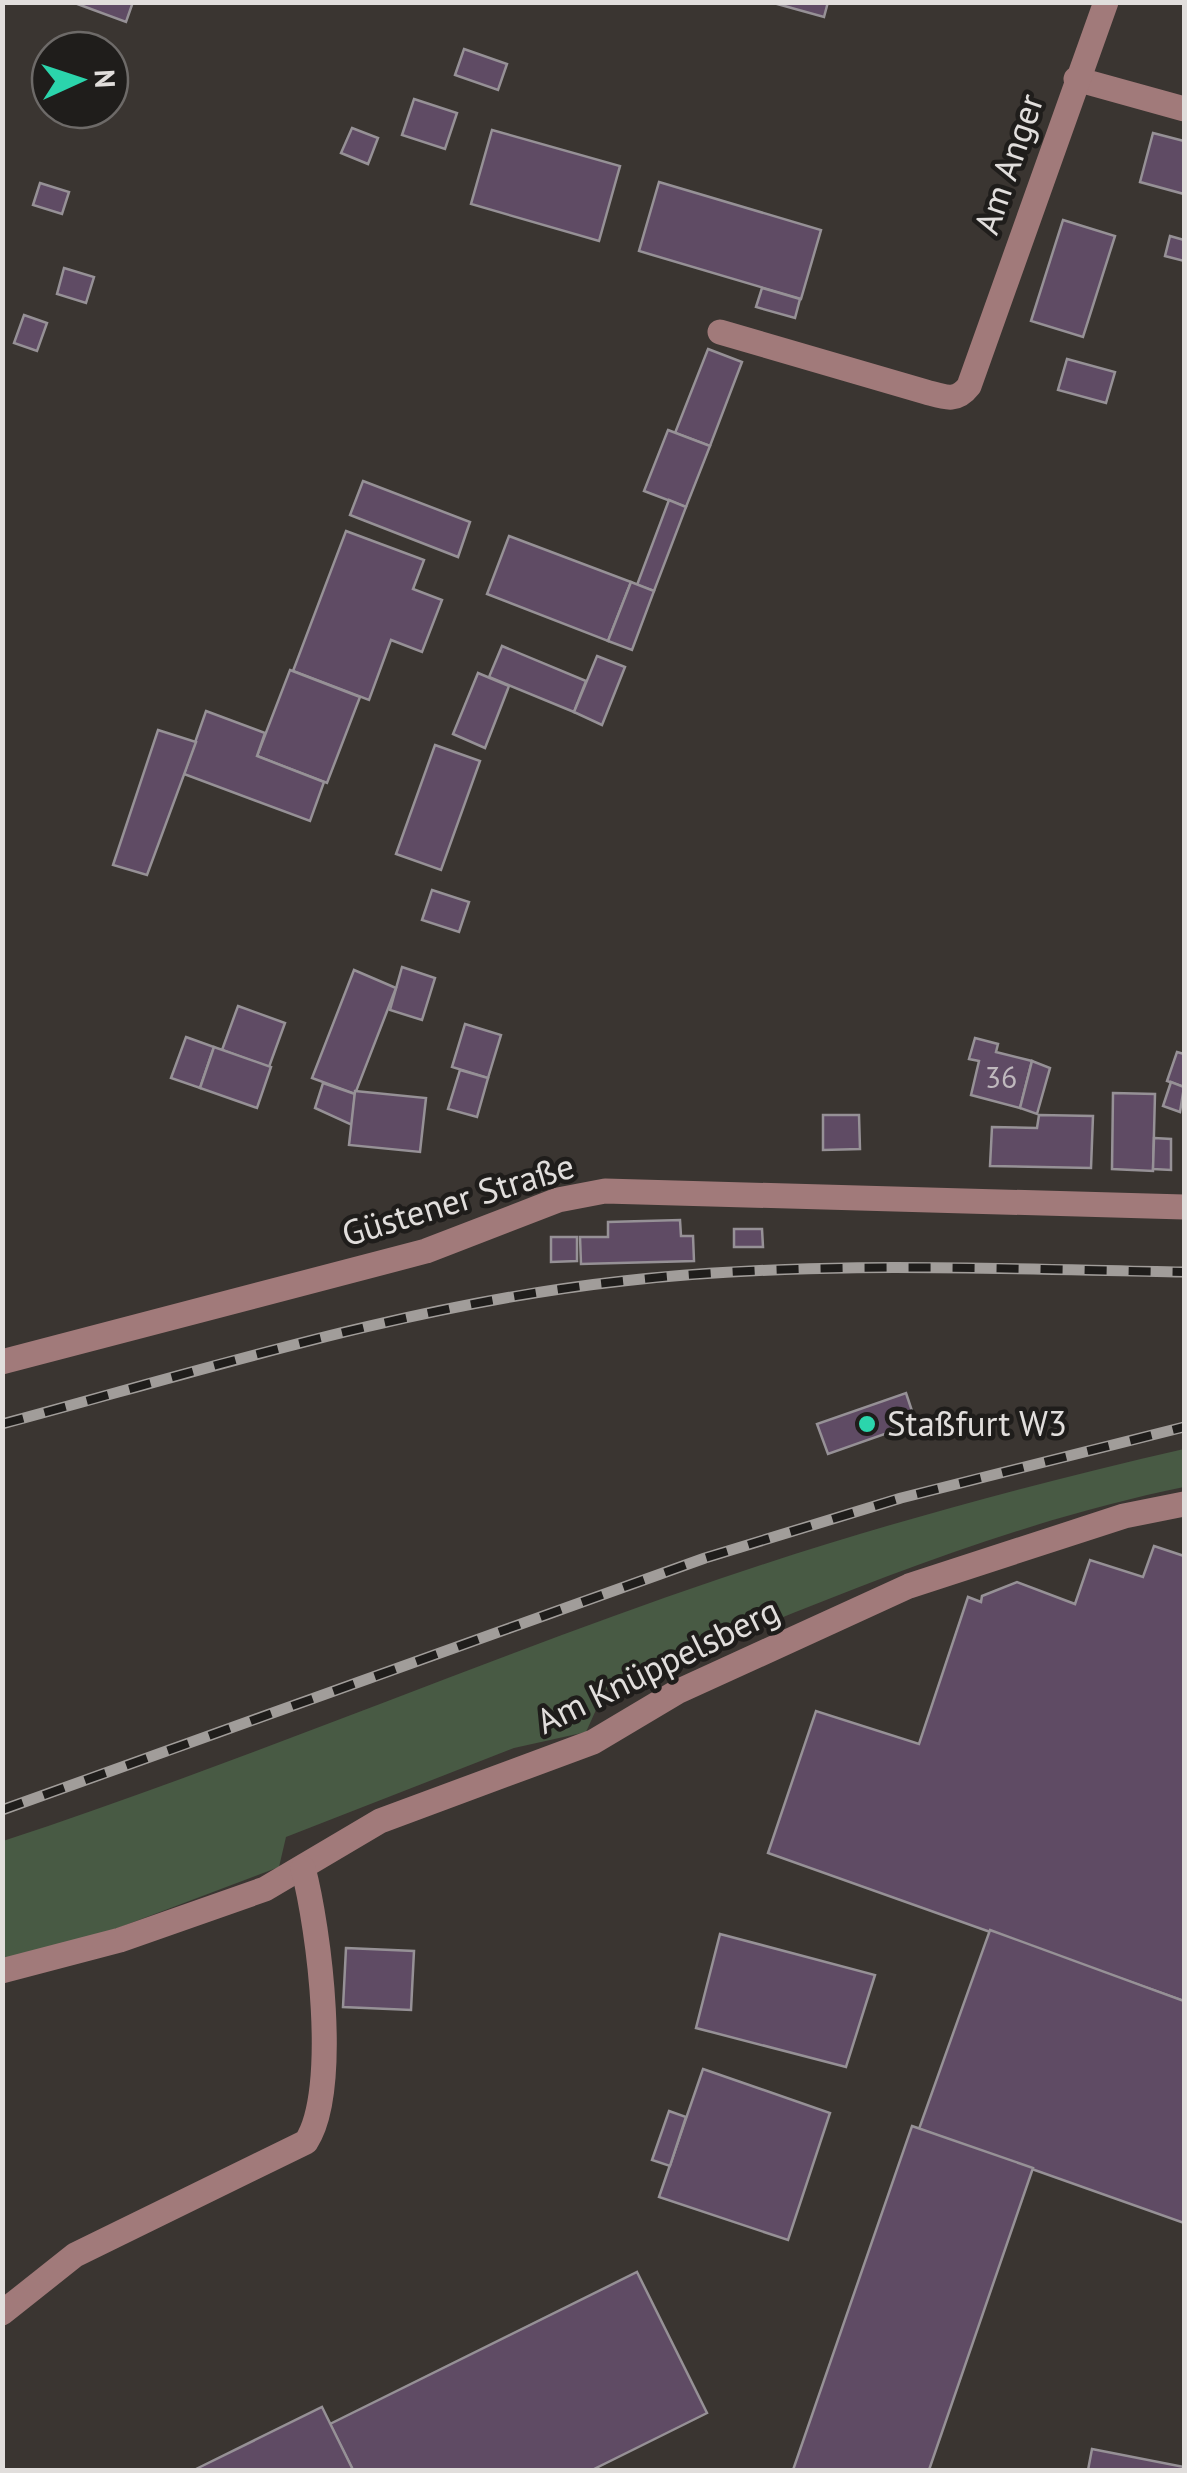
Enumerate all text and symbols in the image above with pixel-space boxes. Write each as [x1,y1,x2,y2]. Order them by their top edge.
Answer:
north arrow [30,30,130,130]
text: N [87,69,124,89]
street label: Am Anger [963,87,1053,240]
house number: 36 [985,1057,1017,1096]
street label: Güstener Straße [336,1142,580,1256]
place label: Staßfurt W3 [887,1400,1067,1446]
marker: Staßfurt W3 [856,1413,878,1435]
street label: Am Knüppelsberg [529,1586,787,1744]

